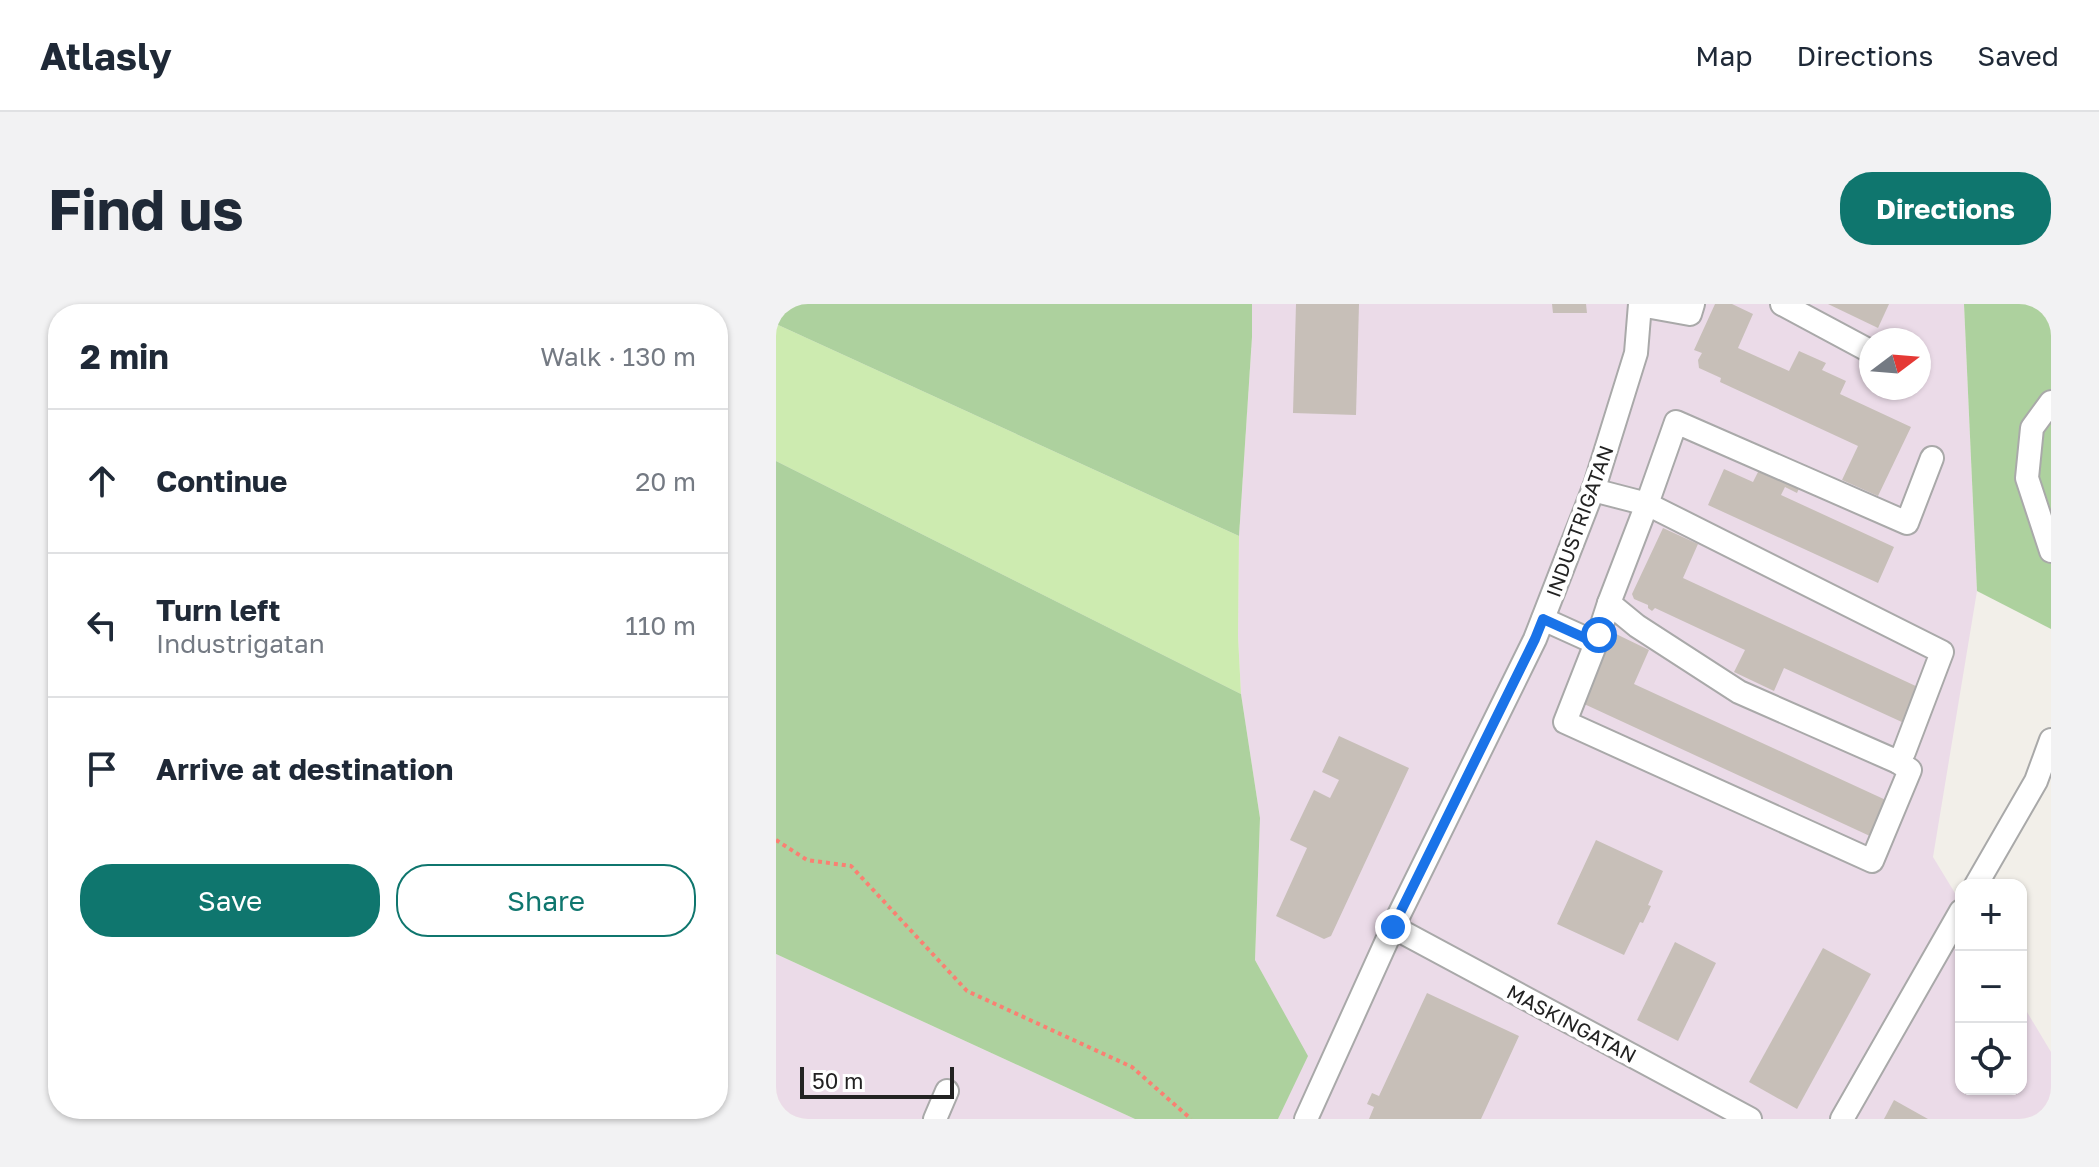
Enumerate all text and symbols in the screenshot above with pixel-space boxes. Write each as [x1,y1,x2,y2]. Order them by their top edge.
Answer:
text: Atlasly [40,33,172,78]
text: Map [1695,39,1752,72]
text: Directions [1796,39,1933,72]
text: Saved [1977,39,2059,72]
button: Directions [1840,172,2051,245]
text: Find us [48,175,244,242]
north arrow [1859,328,1931,400]
text: 2 min [80,336,169,376]
text: Walk · 130 m [540,341,696,372]
street label: INDUSTRIGATAN [1540,442,1618,600]
icon: ahead [80,459,124,503]
text: Continue [156,463,287,499]
text: 20 m [635,466,696,497]
text: Turn left [156,592,281,628]
icon: left [80,603,124,647]
text: 110 m [625,610,696,641]
route start [1581,617,1617,653]
text: Industrigatan [156,628,325,659]
icon: arrive [80,747,124,791]
text: Arrive at destination [156,751,453,787]
button: Save [80,864,380,937]
button: Share [396,864,696,937]
map controls [1955,879,2027,1095]
button: + [1955,879,2027,951]
route end [1375,909,1411,945]
button: − [1955,951,2027,1023]
street label: MASKINGATAN [1503,979,1641,1067]
button: locate [1955,1023,2027,1095]
scale bar [800,1063,954,1099]
text: 50 m [812,1067,863,1094]

